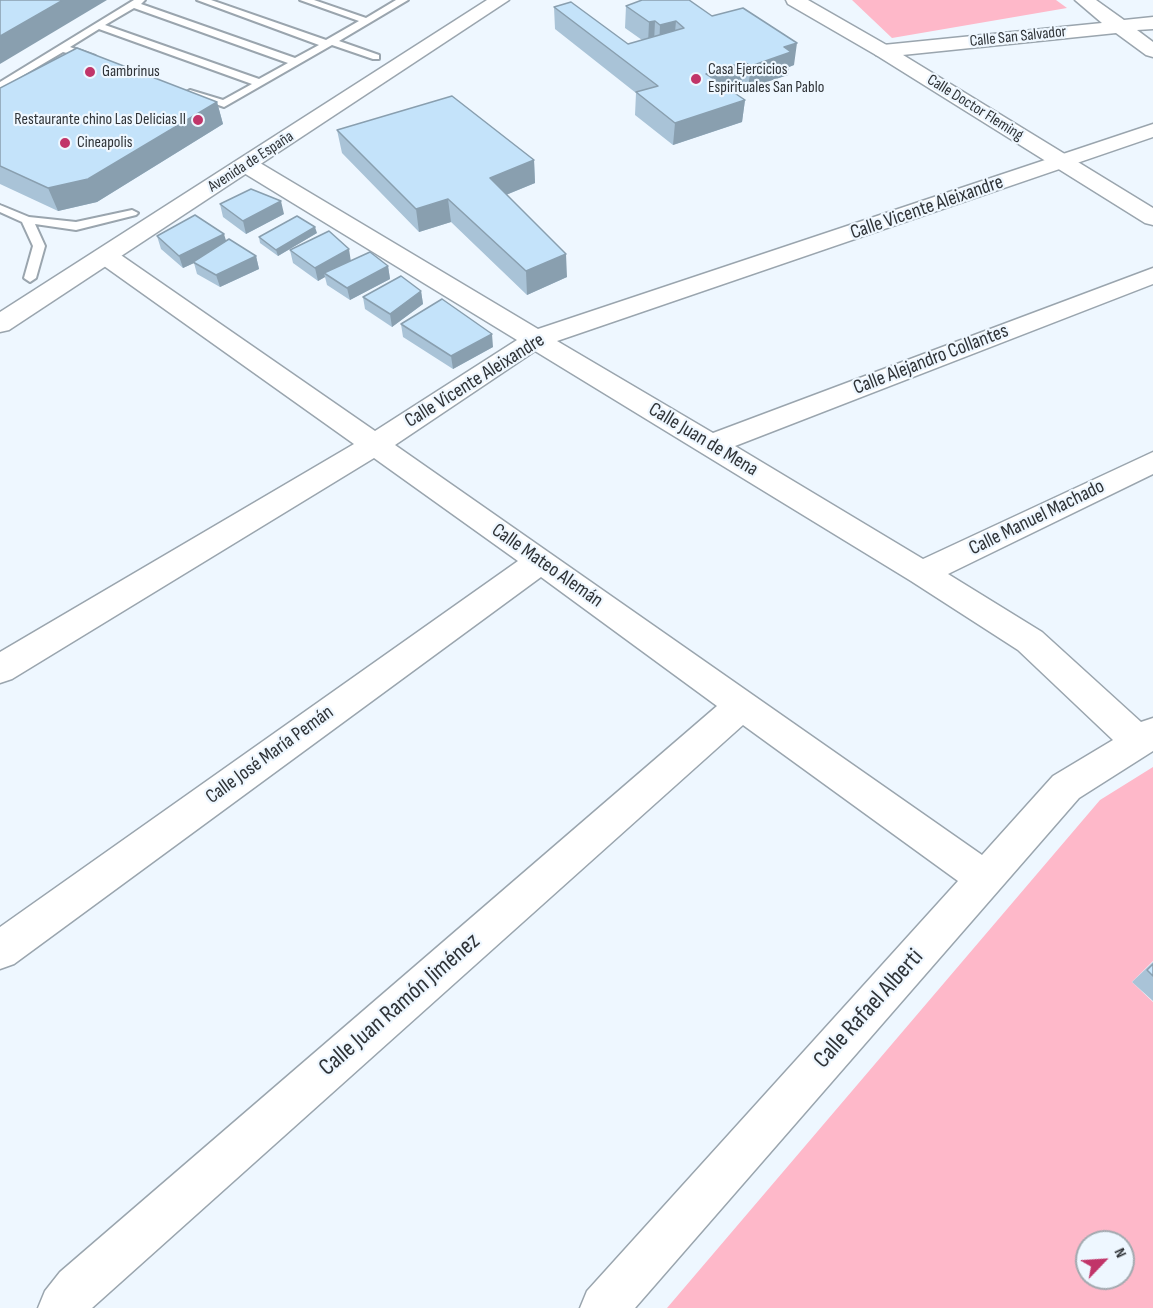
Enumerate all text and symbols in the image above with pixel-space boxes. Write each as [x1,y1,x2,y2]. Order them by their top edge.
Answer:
street label: Calle San Salvador [969,22,1067,52]
place label: Casa Ejercicios Espirituales San Pablo [708,60,824,98]
place label: Gambrinus [102,62,160,82]
marker: Gambrinus [83,65,97,79]
street label: Calle Doctor Fleming [923,71,1027,145]
marker: Casa Ejercicios Espirituales San Pablo [689,72,703,86]
place label: Restaurante chino Las Delicias II [14,110,186,130]
marker: Restaurante chino Las Delicias II [191,113,205,127]
street label: Avenida de España [205,127,297,197]
place label: Cineapolis [77,133,132,153]
marker: Cineapolis [58,136,72,150]
street label: Calle Vicente Aleixandre [847,171,1007,245]
street label: Calle Alejandro Collantes [850,319,1012,401]
street label: Calle Vicente Aleixandre [401,328,549,434]
street label: Calle Juan de Mena [644,398,762,482]
street label: Calle Manuel Machado [965,475,1109,561]
street label: Calle Mateo Alemán [487,519,607,613]
street label: Calle José María Pemán [201,701,339,809]
street label: Calle Juan Ramón Jiménez [314,927,486,1083]
street label: Calle Rafael Alberti [808,944,930,1074]
north arrow [1075,1230,1135,1290]
text: N [1110,1245,1130,1261]

